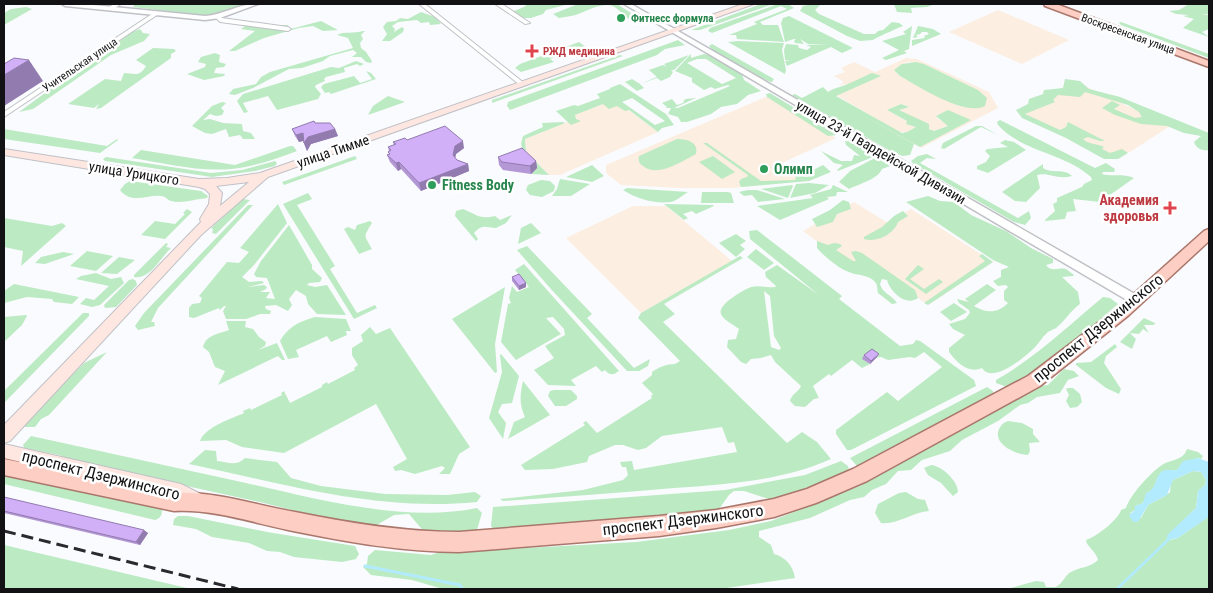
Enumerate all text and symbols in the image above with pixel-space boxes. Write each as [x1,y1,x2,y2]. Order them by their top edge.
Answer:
street label: Воскресенская улица [1080,11,1176,57]
marker: Фитнесс формула [615,12,627,24]
place label: Фитнесс формула [631,12,713,25]
street label: Учительская улица [40,35,120,95]
marker: РЖД медицина [525,44,539,58]
place label: РЖД медицина [543,45,615,58]
street label: улица 23-й Гвардейской Дивизии [793,97,969,207]
street label: улица Тимме [295,131,372,171]
street label: улица Урицкого [88,158,180,188]
place label: Олимп [774,161,813,177]
marker: Олимп [758,163,770,175]
place label: Fitness Body [442,177,515,193]
marker: Fitness Body [426,179,438,191]
place label: Академия здоровья [1100,192,1159,224]
marker: Академия здоровья [1163,201,1177,215]
street label: проспект Дзержинского [1029,270,1167,386]
street label: проспект Дзержинского [20,446,182,504]
street label: проспект Дзержинского [601,501,765,539]

